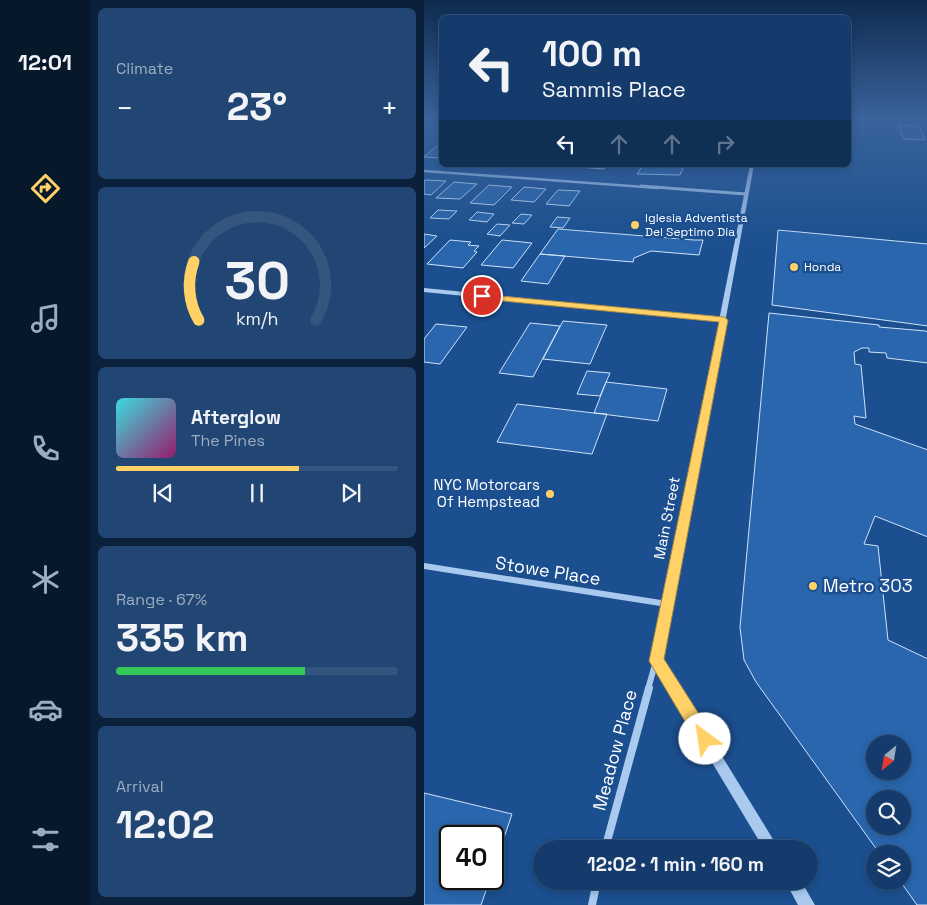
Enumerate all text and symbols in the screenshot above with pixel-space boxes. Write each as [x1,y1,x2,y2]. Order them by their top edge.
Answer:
text: 100 m [542,32,642,76]
icon: left [459,35,524,100]
text: 12:01 [18,48,72,76]
text: Climate [116,58,173,79]
text: Sammis Place [542,75,686,103]
text: 23° [227,83,287,131]
text: − [116,90,133,126]
text: + [381,90,398,126]
icon: left [552,130,580,158]
icon: ahead [605,130,633,158]
icon: ahead [658,130,686,158]
icon: right [711,130,739,158]
icon: directions [28,171,63,206]
place label: Iglesia Adventista Del Septimo Dia [645,210,748,240]
marker: Iglesia Adventista Del Septimo Dia [629,219,641,231]
text: 30 [224,248,290,314]
place label: Honda [804,259,841,275]
marker: Honda [788,261,800,273]
pin [461,275,503,317]
icon: arrive [468,282,496,310]
icon: music [28,301,63,336]
text: km/h [236,307,278,330]
text: Afterglow [191,405,281,430]
text: The Pines [191,430,265,451]
icon: phone [28,431,63,466]
place label: NYC Motorcars Of Hempstead [434,475,540,511]
street label: Main Street [649,475,684,561]
icon: previous [149,479,177,507]
icon: pause [243,479,271,507]
icon: next [337,479,365,507]
marker: NYC Motorcars Of Hempstead [544,488,556,500]
street label: Stowe Place [494,551,602,590]
icon: climate [28,562,63,597]
place label: Metro 303 [823,574,913,597]
marker: Metro 303 [807,580,819,592]
text: Range · 67% [116,589,207,610]
text: 335 km [116,614,249,662]
street label: Meadow Place [587,687,642,813]
icon: car [28,692,63,727]
position arrow [678,712,730,764]
north arrow [866,735,912,780]
map controls [866,735,911,890]
text: Arrival [116,776,164,797]
button: search [866,790,911,835]
text: 12:02 [116,801,214,849]
icon: filters [28,822,63,857]
speed limit sign: 40 [439,825,504,890]
button: layers [866,845,911,890]
text: 12:02 · 1 min · 160 m [587,852,764,877]

